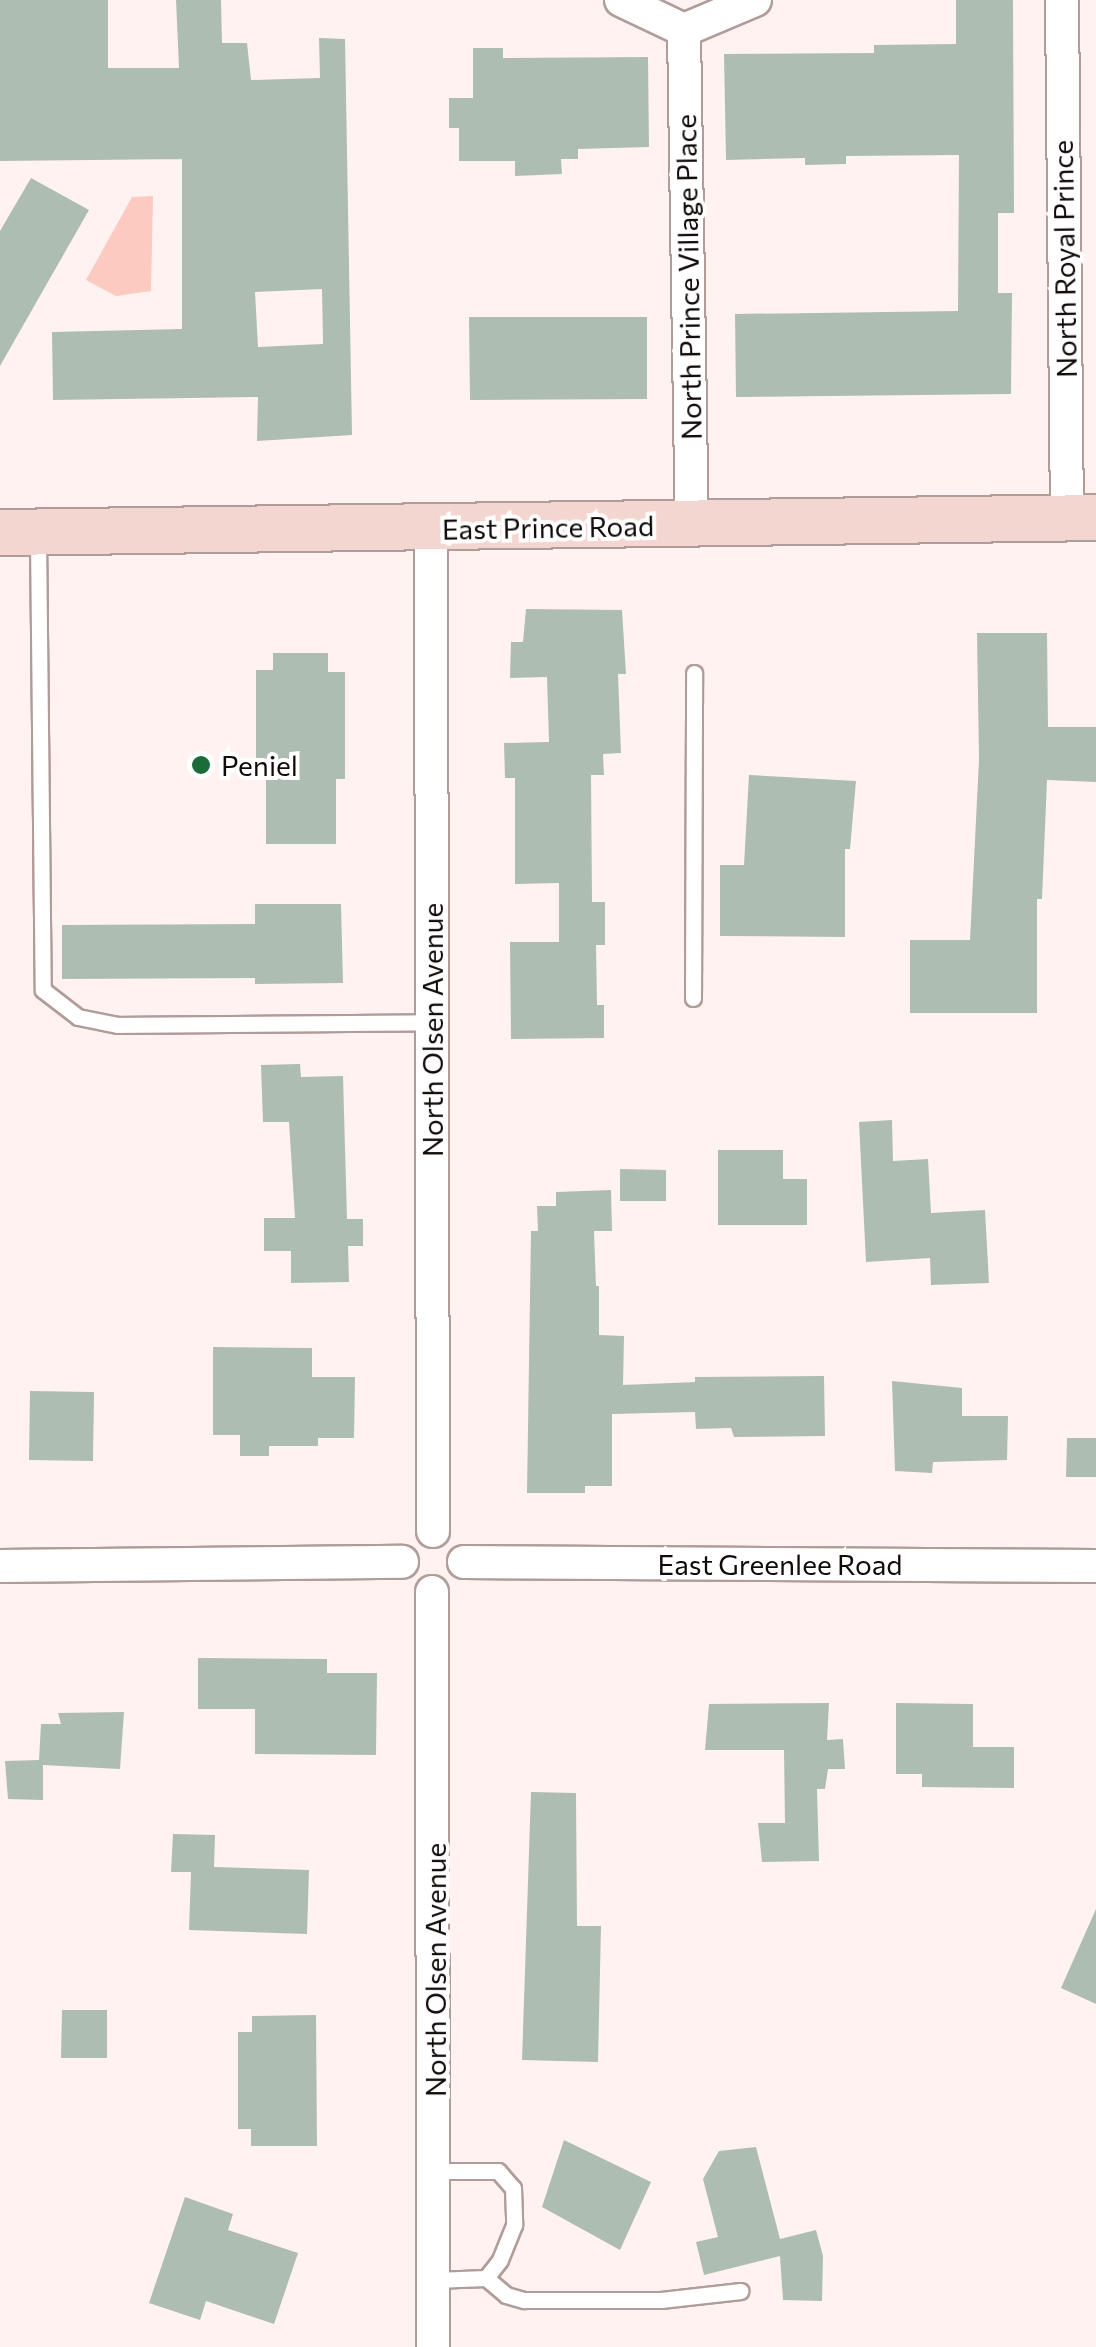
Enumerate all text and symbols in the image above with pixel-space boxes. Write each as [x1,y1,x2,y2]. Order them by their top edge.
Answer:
street label: North Prince Village Place [668,114,708,440]
street label: North Royal Prince [1045,140,1083,378]
street label: East Prince Road [442,508,654,546]
place label: Peniel [221,748,298,782]
marker: Peniel [190,754,212,776]
street label: North Olsen Avenue [415,903,449,1157]
street label: East Greenlee Road [658,1547,902,1581]
street label: North Olsen Avenue [418,1843,452,2097]

